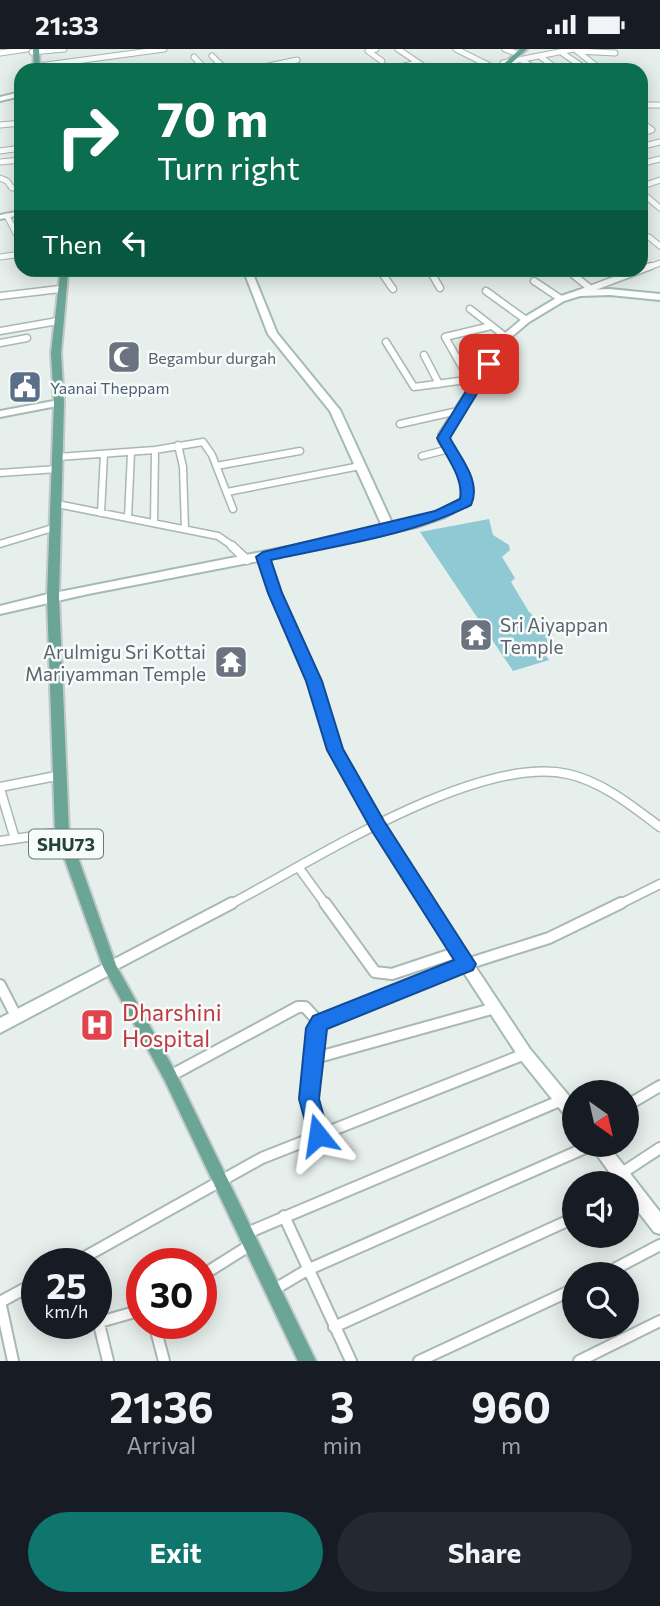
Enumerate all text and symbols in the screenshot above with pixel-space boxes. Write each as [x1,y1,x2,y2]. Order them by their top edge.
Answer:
text: 21:33 [35,9,99,40]
text: 70 m [157,87,268,147]
icon: right [42,91,133,182]
text: Turn right [157,147,300,187]
icon: left [116,224,154,262]
text: Then [42,228,102,259]
pin [459,334,519,394]
mosque icon: Begambur durgah [105,338,143,376]
icon: arrive [470,345,508,383]
place label: Begambur durgah [148,348,276,367]
public building icon: Yaanai Theppam [6,368,44,406]
place label: Yaanai Theppam [50,378,169,397]
place label: Sri Aiyappan Temple [500,613,608,658]
temple icon: Sri Aiyappan Temple [457,616,495,654]
place label: Arulmigu Sri Kottai Mariyamman Temple [25,640,206,685]
temple icon: Arulmigu Sri Kottai Mariyamman Temple [212,643,250,681]
road number: SHU73 [29,829,103,859]
place label: Dharshini Hospital [122,998,222,1052]
hospital icon: Dharshini Hospital [78,1006,116,1044]
north arrow [562,1080,639,1157]
map controls [562,1080,639,1339]
position arrow [281,1098,355,1172]
button: sound [562,1171,639,1248]
speed limit sign: 30 [126,1248,217,1339]
button: search [562,1262,639,1339]
text: 25 [46,1263,87,1306]
text: km/h [45,1300,88,1322]
text: 21:36 [109,1380,214,1432]
text: 3 [330,1380,355,1432]
text: 960 [471,1380,551,1432]
text: Arrival [127,1431,196,1459]
text: min [323,1431,362,1459]
text: m [501,1431,521,1459]
button: Exit [28,1512,323,1592]
button: Share [337,1512,632,1592]

